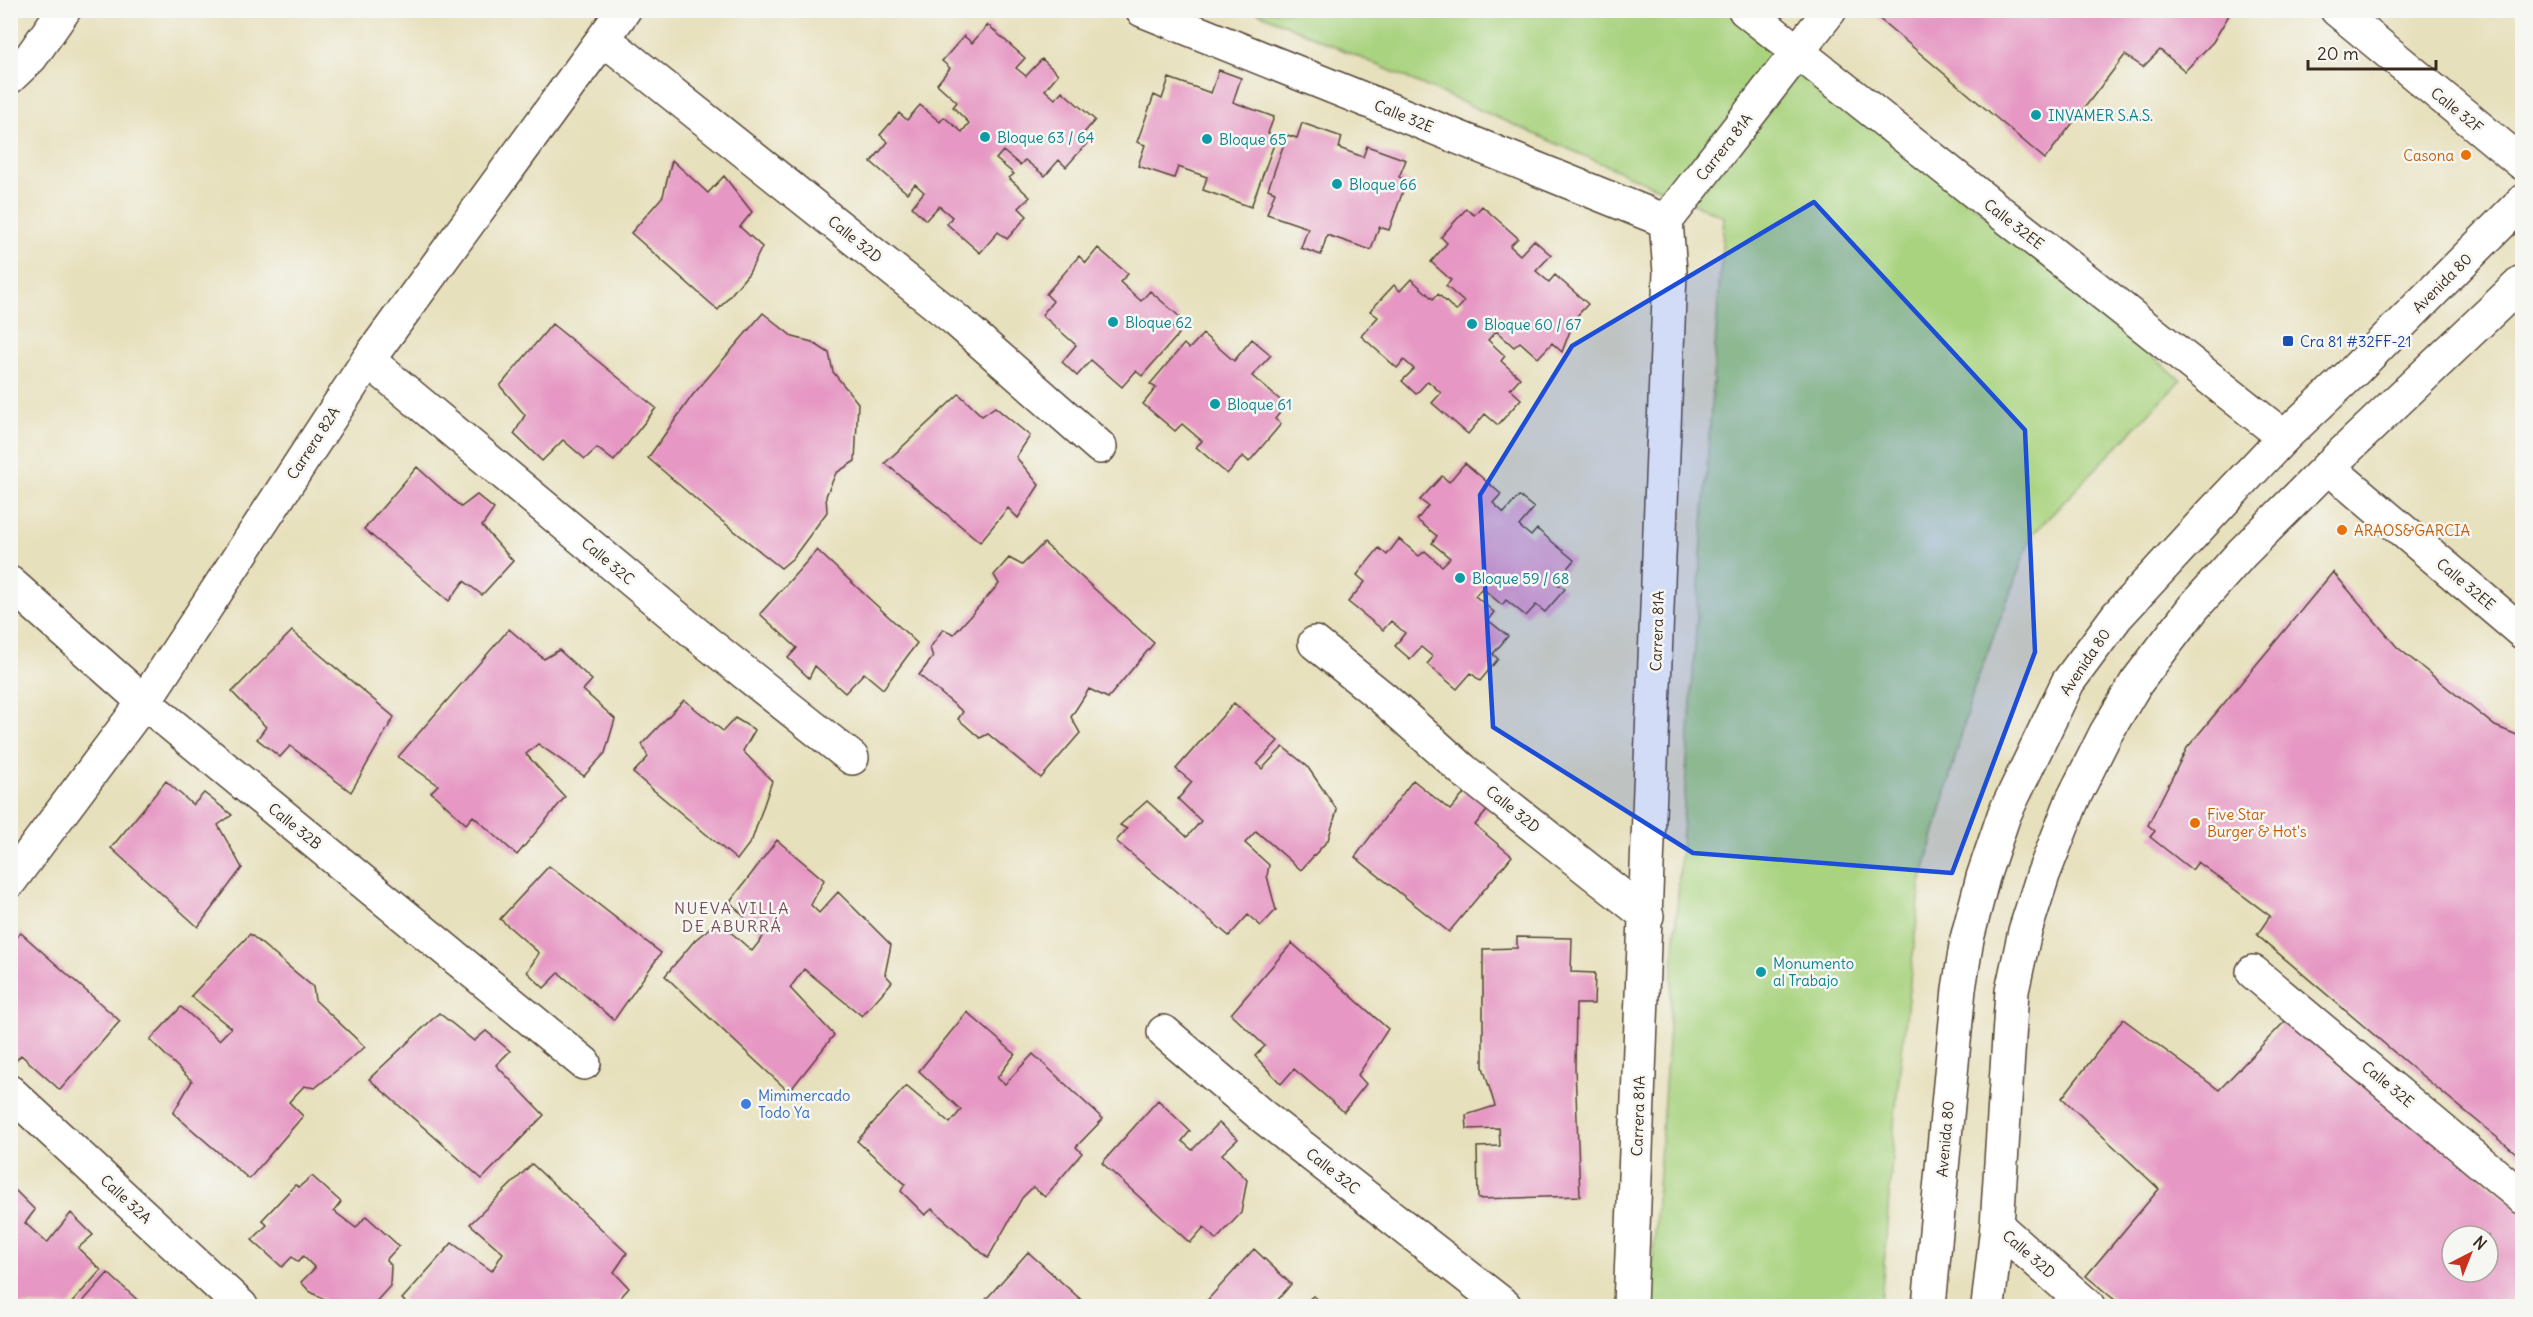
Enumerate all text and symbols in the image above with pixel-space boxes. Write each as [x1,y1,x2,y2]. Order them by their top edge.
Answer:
scale bar [2308,33,2436,71]
text: 20 m [2317,42,2359,65]
street label: Calle 32F [2427,83,2487,137]
street label: Calle 32E [1372,96,1437,137]
place label: INVAMER S.A.S. [2048,106,2153,125]
marker: INVAMER S.A.S. [2029,108,2043,122]
street label: Carrera 81A [1692,109,1756,185]
place label: Bloque 63 / 64 [997,128,1095,147]
marker: Bloque 63 / 64 [978,130,992,144]
place label: Bloque 65 [1219,130,1287,149]
marker: Bloque 65 [1200,132,1214,146]
place label: Casona [2403,146,2454,165]
marker: Casona [2459,148,2473,162]
place label: Bloque 66 [1349,175,1417,194]
marker: Bloque 66 [1330,177,1344,191]
street label: Calle 32EE [1980,195,2048,253]
street label: Calle 32D [824,211,886,267]
street label: Avenida 80 [2408,249,2476,317]
place label: Bloque 62 [1125,313,1192,332]
marker: Bloque 62 [1106,315,1120,329]
place label: Bloque 60 / 67 [1484,315,1581,334]
marker: Bloque 60 / 67 [1465,317,1479,331]
place label: Cra 81 #32FF-21 [2300,332,2411,351]
marker: Cra 81 #32FF-21 [2281,334,2295,348]
place label: Bloque 61 [1227,395,1292,414]
marker: Bloque 61 [1208,397,1222,411]
street label: Carrera 82A [282,403,344,483]
place label: ARAOS&GARCIA [2354,521,2471,540]
marker: ARAOS&GARCIA [2335,523,2349,537]
street label: Calle 32C [578,533,638,589]
street label: Calle 32EE [2433,554,2499,614]
place label: Bloque 59 / 68 [1472,569,1569,588]
marker: Bloque 59 / 68 [1453,571,1467,585]
street label: Carrera 81A [1646,590,1668,672]
street label: Avenida 80 [2056,625,2114,699]
street label: Calle 32D [1482,781,1544,837]
street label: Calle 32B [264,799,326,853]
place label: Five Star Burger & Hot's [2207,805,2307,841]
marker: Five Star Burger & Hot's [2188,816,2202,830]
district label: NUEVA VILLA DE ABURRÁ [674,898,790,936]
place label: Monumento al Trabajo [1773,954,1854,990]
marker: Monumento al Trabajo [1754,965,1768,979]
street label: Calle 32E [2358,1057,2418,1111]
street label: Carrera 81A [1627,1075,1649,1157]
place label: Mimimercado Todo Ya [758,1086,850,1122]
marker: Mimimercado Todo Ya [739,1097,753,1111]
street label: Avenida 80 [1932,1100,1958,1178]
street label: Calle 32C [1302,1144,1364,1198]
street label: Calle 32A [96,1171,156,1228]
north arrow [2440,1224,2500,1284]
street label: Calle 32D [1999,1226,2059,1282]
text: N [2469,1232,2491,1254]

